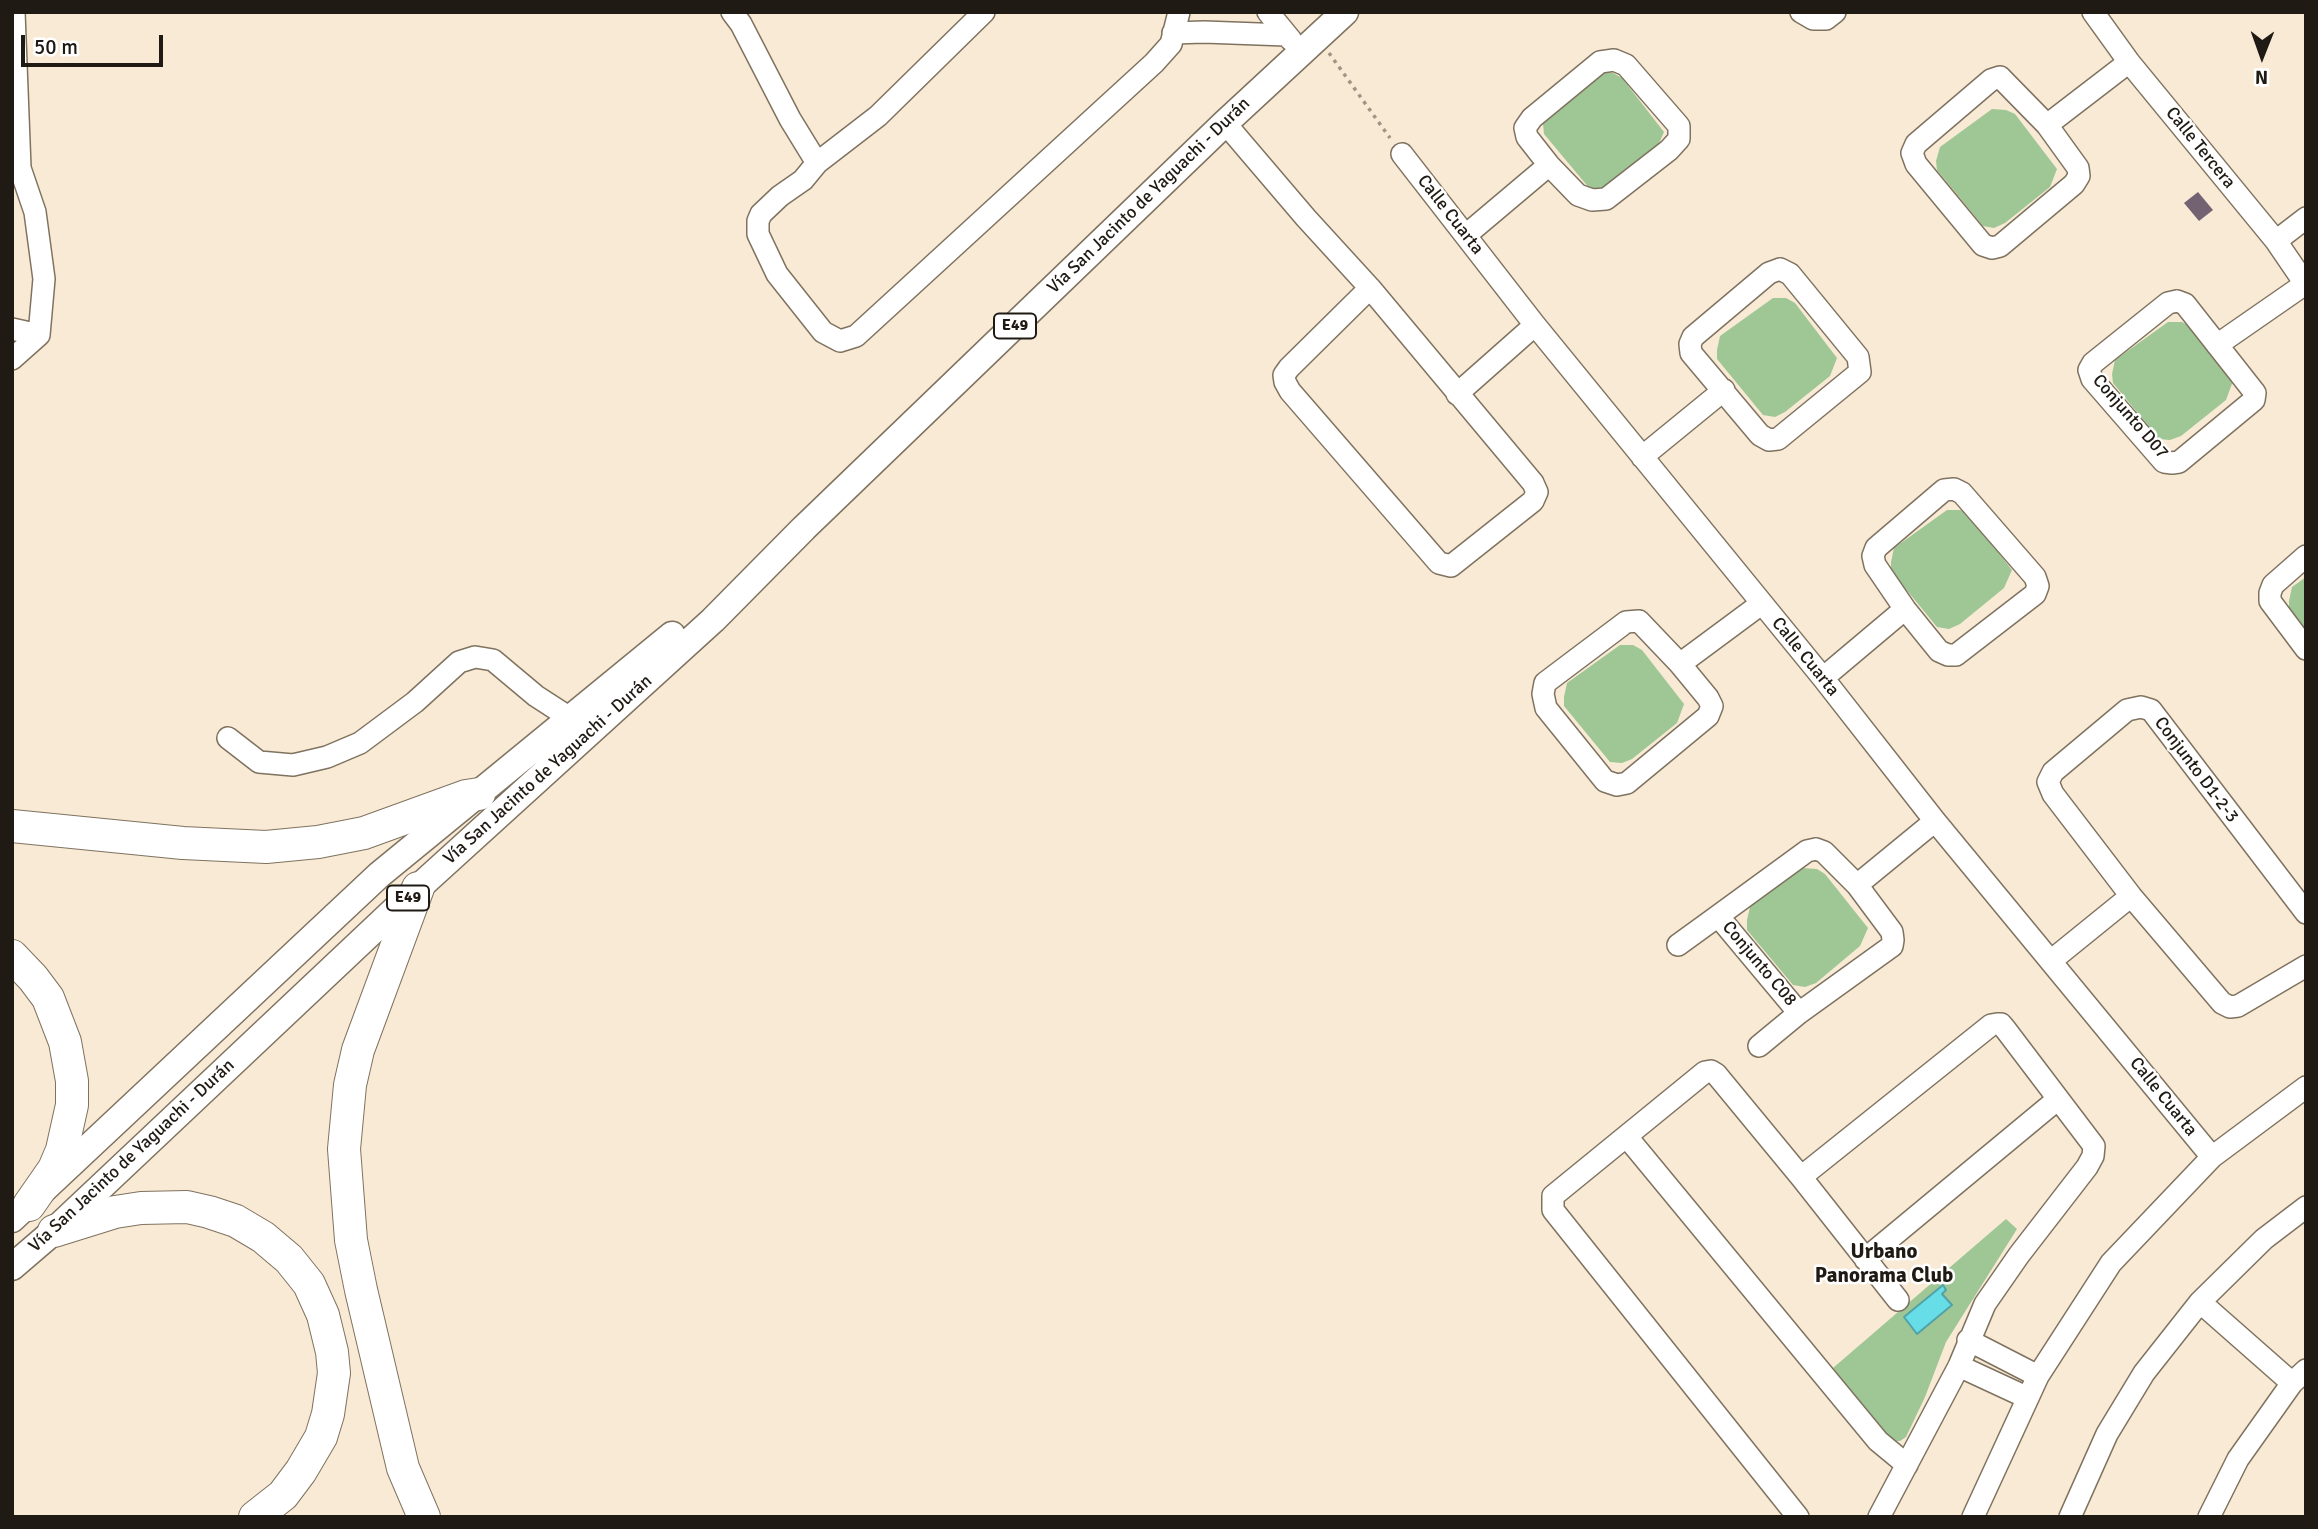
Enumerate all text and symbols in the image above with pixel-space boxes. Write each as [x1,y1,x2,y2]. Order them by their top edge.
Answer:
scale bar [24,21,166,65]
north arrow [2227,21,2297,91]
text: 50 m [34,34,78,60]
text: N [2255,65,2268,89]
street label: Vía San Jacinto de Yaguachi - Durán [1043,93,1255,299]
street label: Calle Tercera [2161,103,2239,193]
street label: Calle Cuarta [1412,171,1488,259]
road number: E49 [994,314,1036,338]
street label: Conjunto D07 [2087,370,2173,464]
street label: Calle Cuarta [1767,613,1843,701]
street label: Vía San Jacinto de Yaguachi - Durán [439,671,657,869]
street label: Conjunto D1-2-3 [2149,713,2243,827]
road number: E49 [387,885,429,910]
street label: Conjunto C08 [1717,917,1801,1011]
street label: Calle Cuarta [2125,1053,2201,1141]
street label: Vía San Jacinto de Yaguachi - Durán [25,1055,239,1257]
district label: Urbano Panorama Club [1815,1239,1953,1289]

